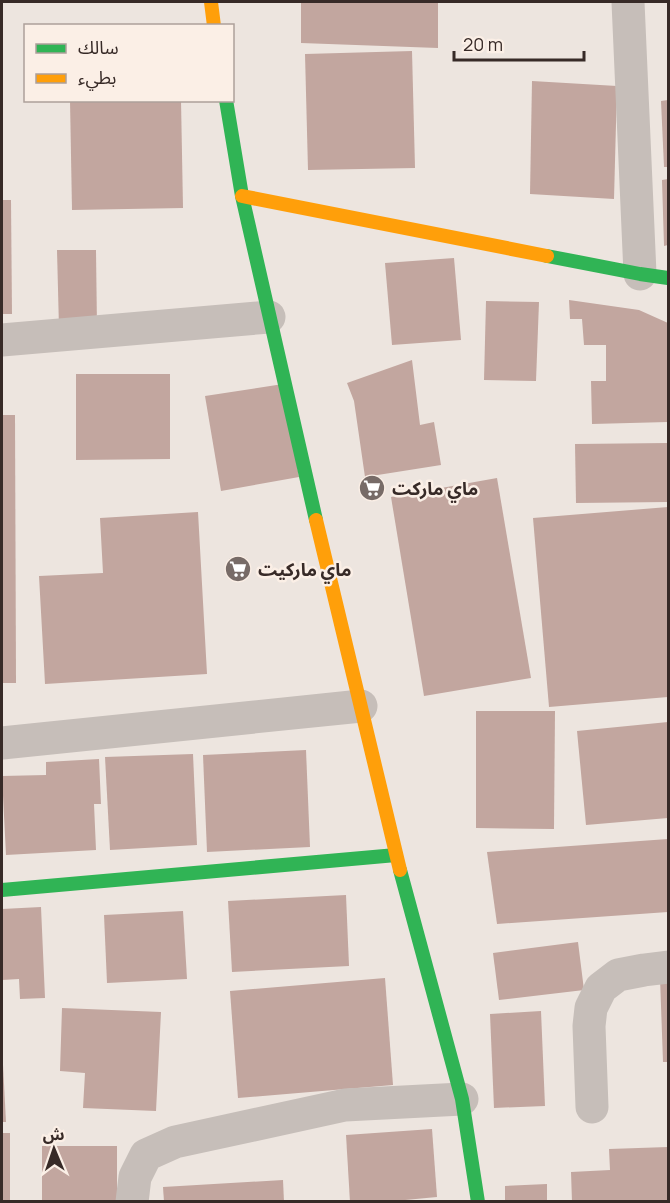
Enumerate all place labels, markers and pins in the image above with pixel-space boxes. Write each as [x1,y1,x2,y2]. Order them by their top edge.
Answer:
supermarket icon: ماي ماركت [357,473,387,503]
place label: ماي ماركت [392,476,478,503]
supermarket icon: ماي ماركيت [223,554,253,584]
place label: ماي ماركيت [258,557,352,584]

